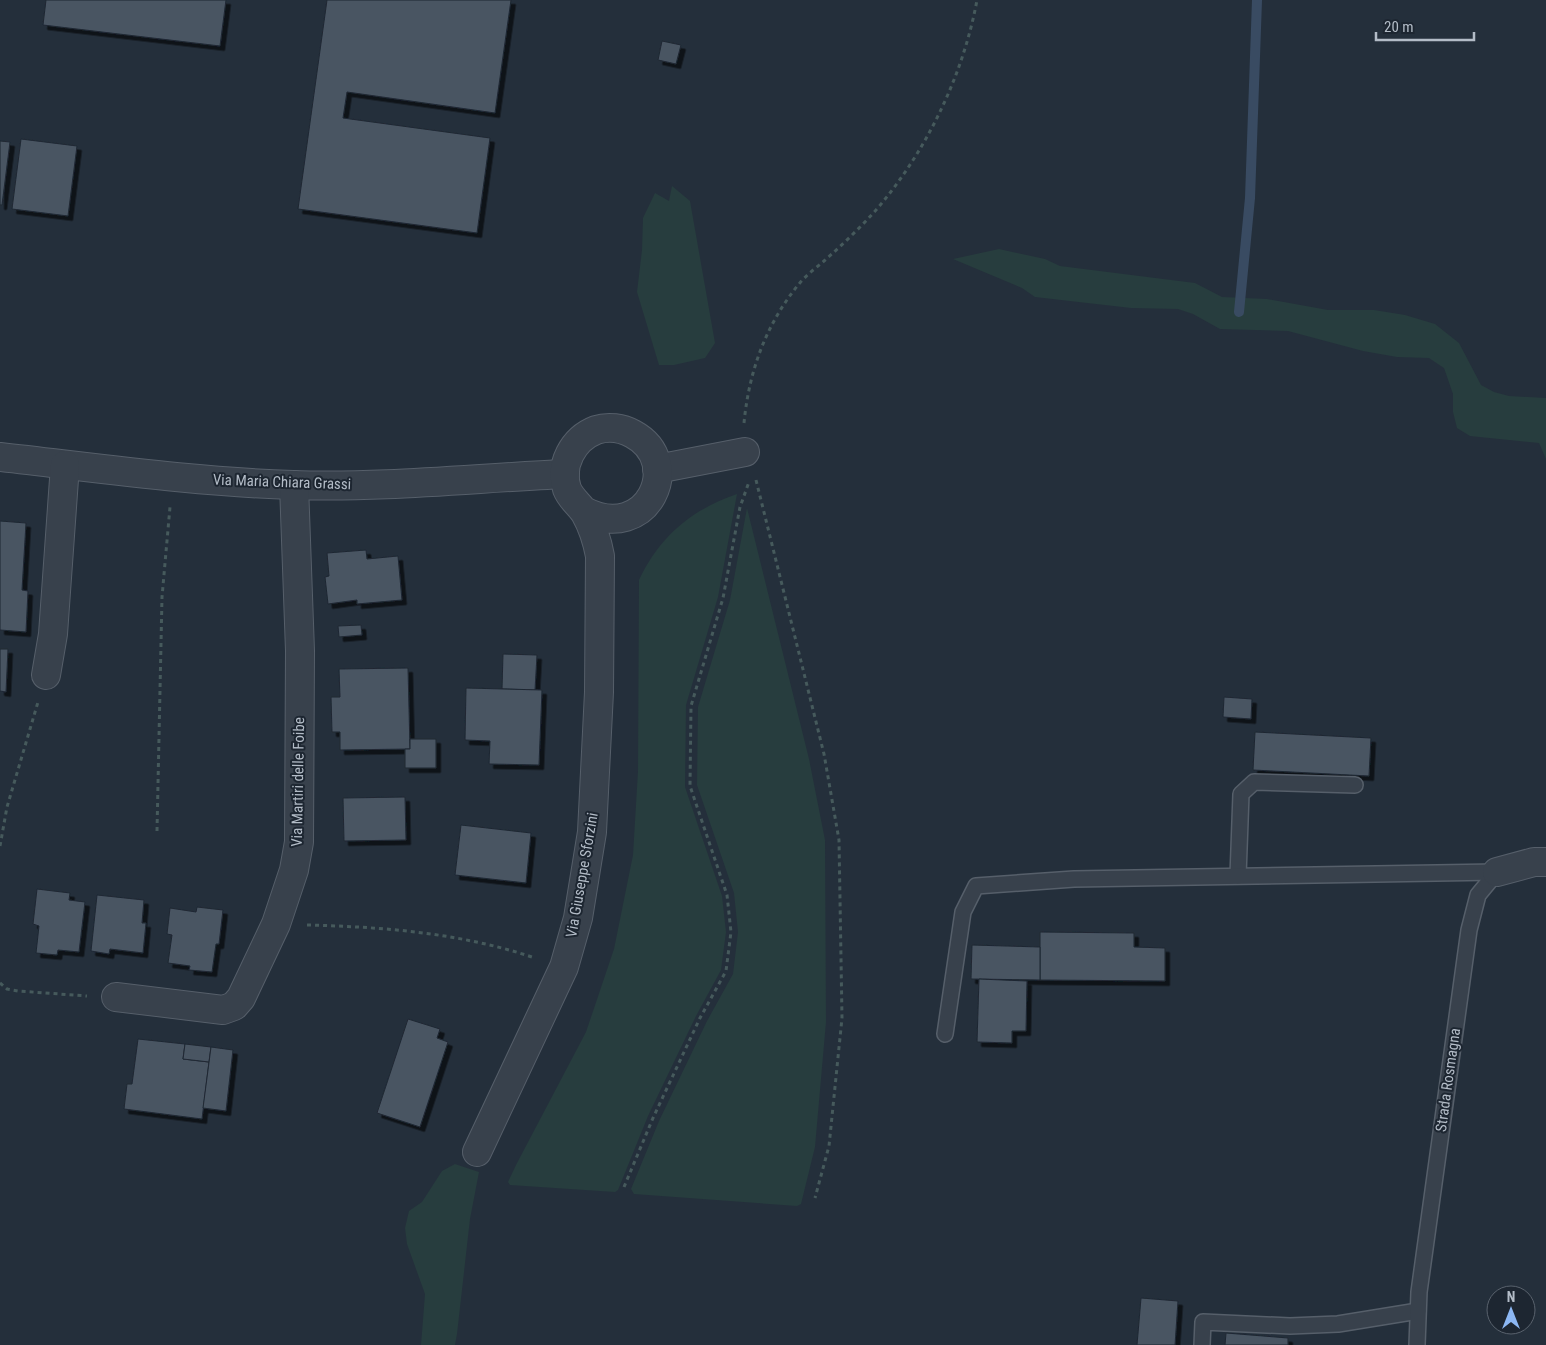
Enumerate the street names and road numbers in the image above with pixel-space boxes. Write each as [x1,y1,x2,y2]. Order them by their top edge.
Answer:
street label: Via Maria Chiara Grassi [213,471,351,493]
street label: Via Martiri delle Foibe [288,717,308,847]
street label: Via Giuseppe Sforzini [562,811,602,939]
street label: Strada Rosmagna [1432,1027,1464,1133]

